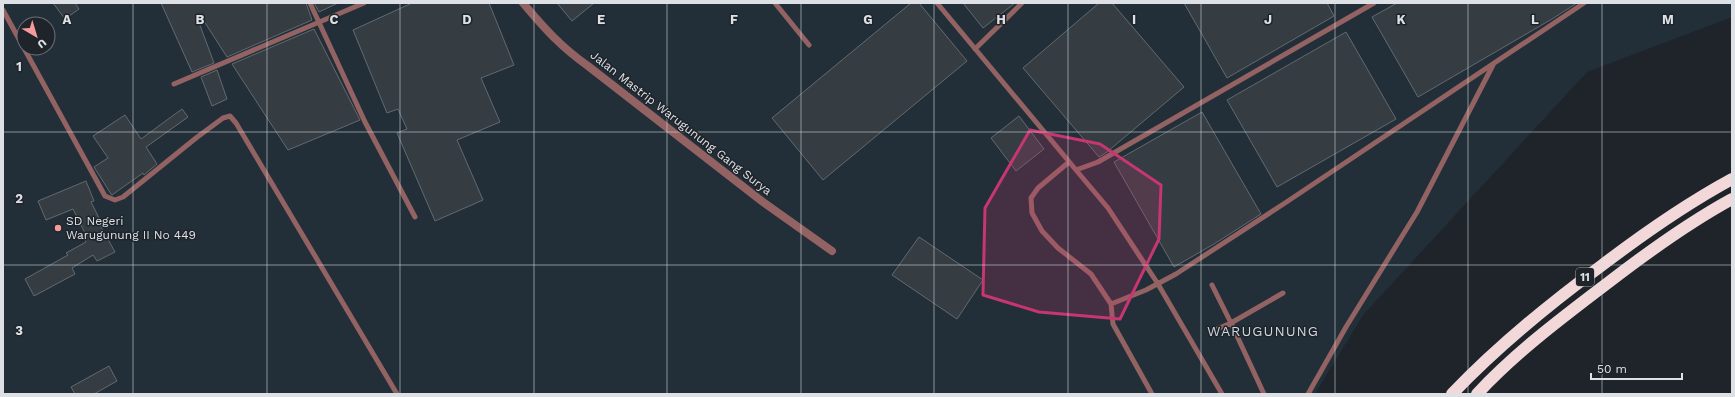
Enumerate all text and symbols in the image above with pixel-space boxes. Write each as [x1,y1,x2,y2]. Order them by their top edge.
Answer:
text: A [63,12,72,27]
text: B [196,12,205,27]
text: C [330,12,339,27]
text: D [462,12,472,27]
text: E [597,12,605,27]
text: F [730,12,738,27]
text: G [863,12,873,27]
text: H [996,12,1006,27]
text: I [1132,12,1136,27]
text: J [1264,12,1272,27]
text: K [1396,12,1406,27]
text: L [1531,12,1539,27]
text: M [1662,12,1674,27]
north arrow [16,16,56,56]
text: U [35,36,49,51]
street label: Jalan Mastrip Warugunung Gang Surya [588,48,774,198]
text: 1 [16,59,22,74]
text: 2 [15,191,23,206]
place label: SD Negeri Warugunung II No 449 [66,214,196,242]
marker: SD Negeri Warugunung II No 449 [53,223,63,233]
road number: 11 [1576,268,1594,286]
text: 3 [15,323,23,338]
district label: WARUGUNUNG [1207,323,1319,339]
scale bar [1591,355,1682,381]
text: 50 m [1597,362,1627,376]

